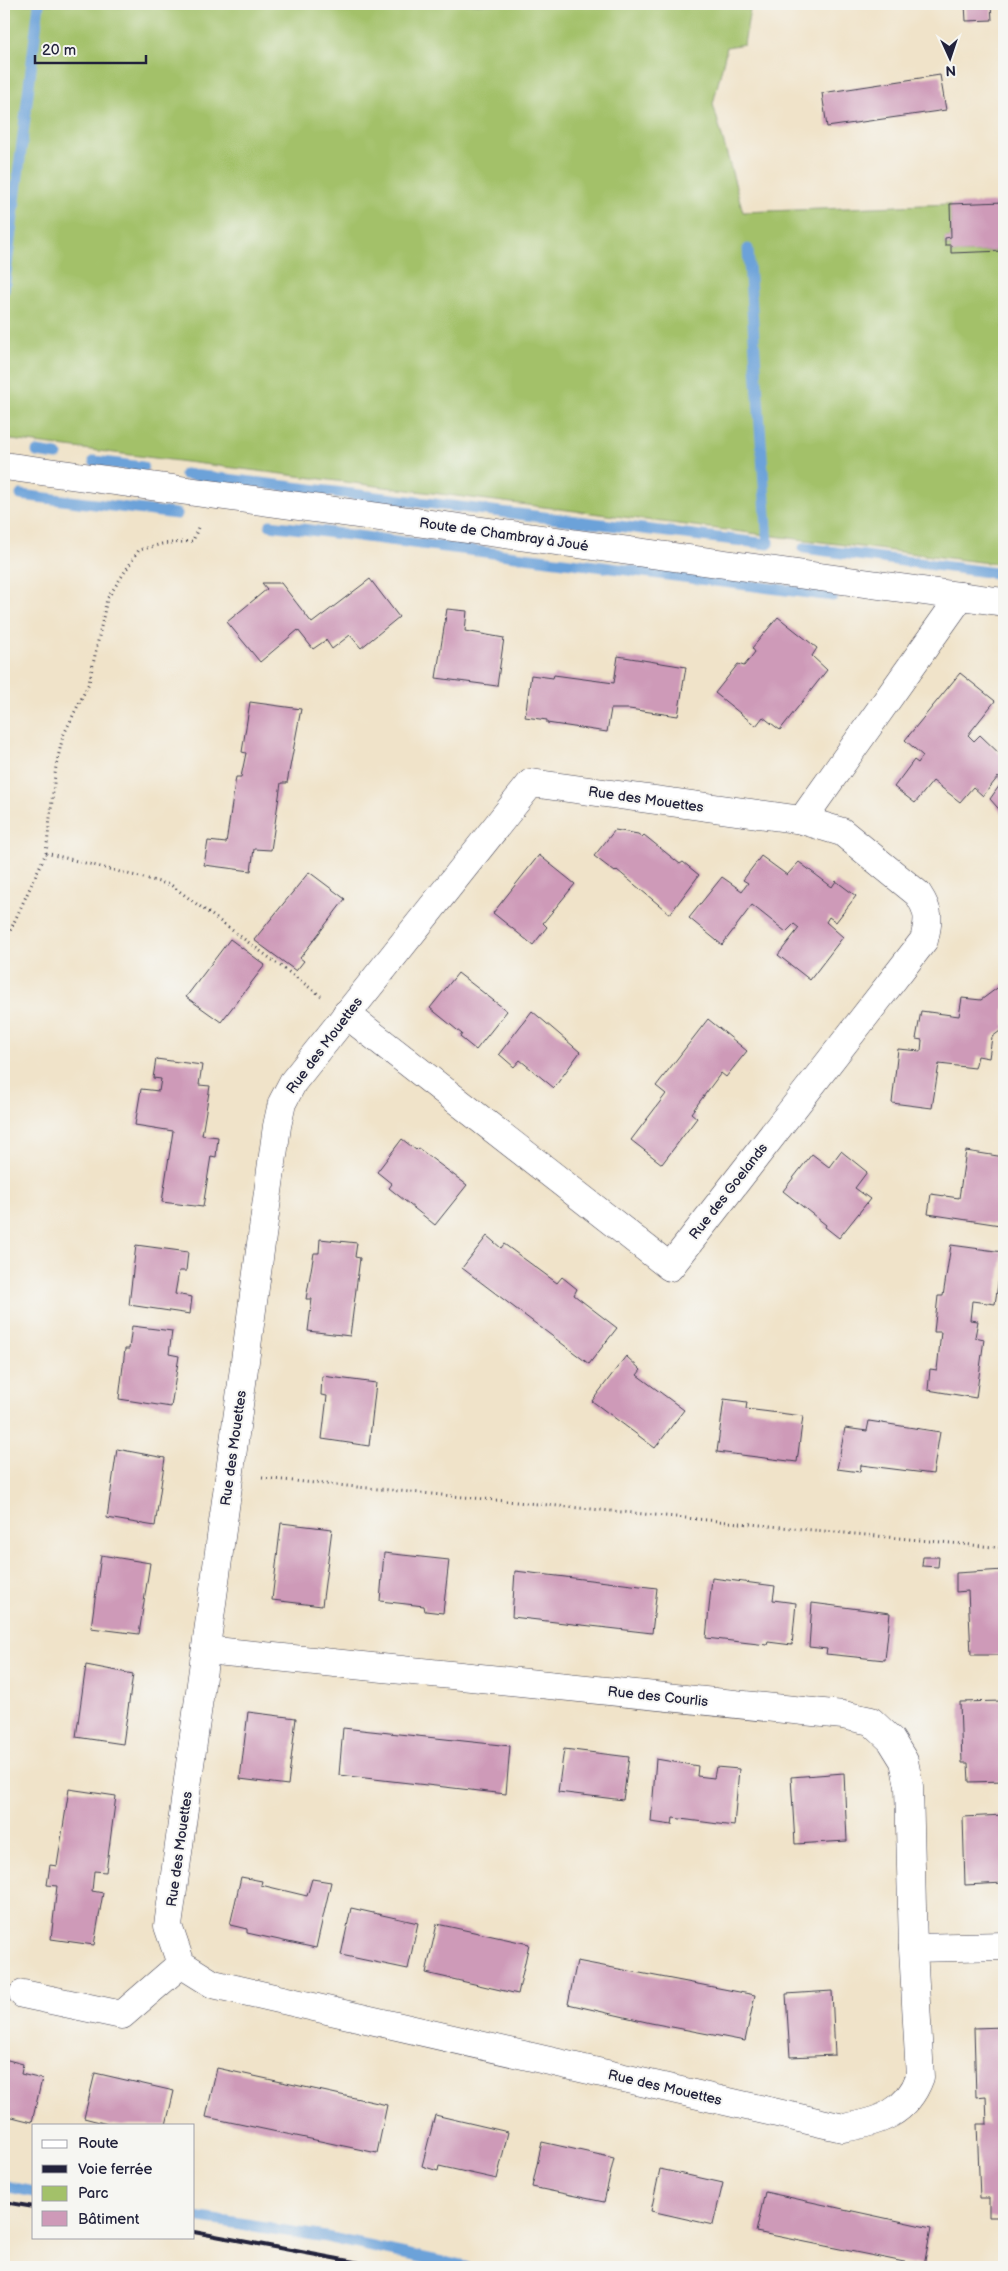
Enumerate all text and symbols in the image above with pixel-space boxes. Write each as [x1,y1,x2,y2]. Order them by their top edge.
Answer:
scale bar [35,32,146,64]
north arrow [926,32,976,82]
text: 20 m [42,41,76,60]
text: N [945,62,956,79]
street label: Route de Chambray à Joué [418,514,590,555]
street label: Rue des Mouettes [587,783,705,816]
street label: Rue des Mouettes [283,994,366,1097]
street label: Rue des Goelands [686,1140,771,1243]
street label: Rue des Mouettes [217,1389,250,1507]
street label: Rue des Courlis [607,1683,709,1710]
street label: Rue des Mouettes [163,1790,196,1908]
street label: Rue des Mouettes [606,2066,724,2109]
legend [32,2124,195,2238]
text: Route [78,2134,119,2153]
text: Voie ferrée [78,2160,153,2179]
text: Parc [78,2184,108,2203]
text: Bâtiment [78,2210,140,2229]

